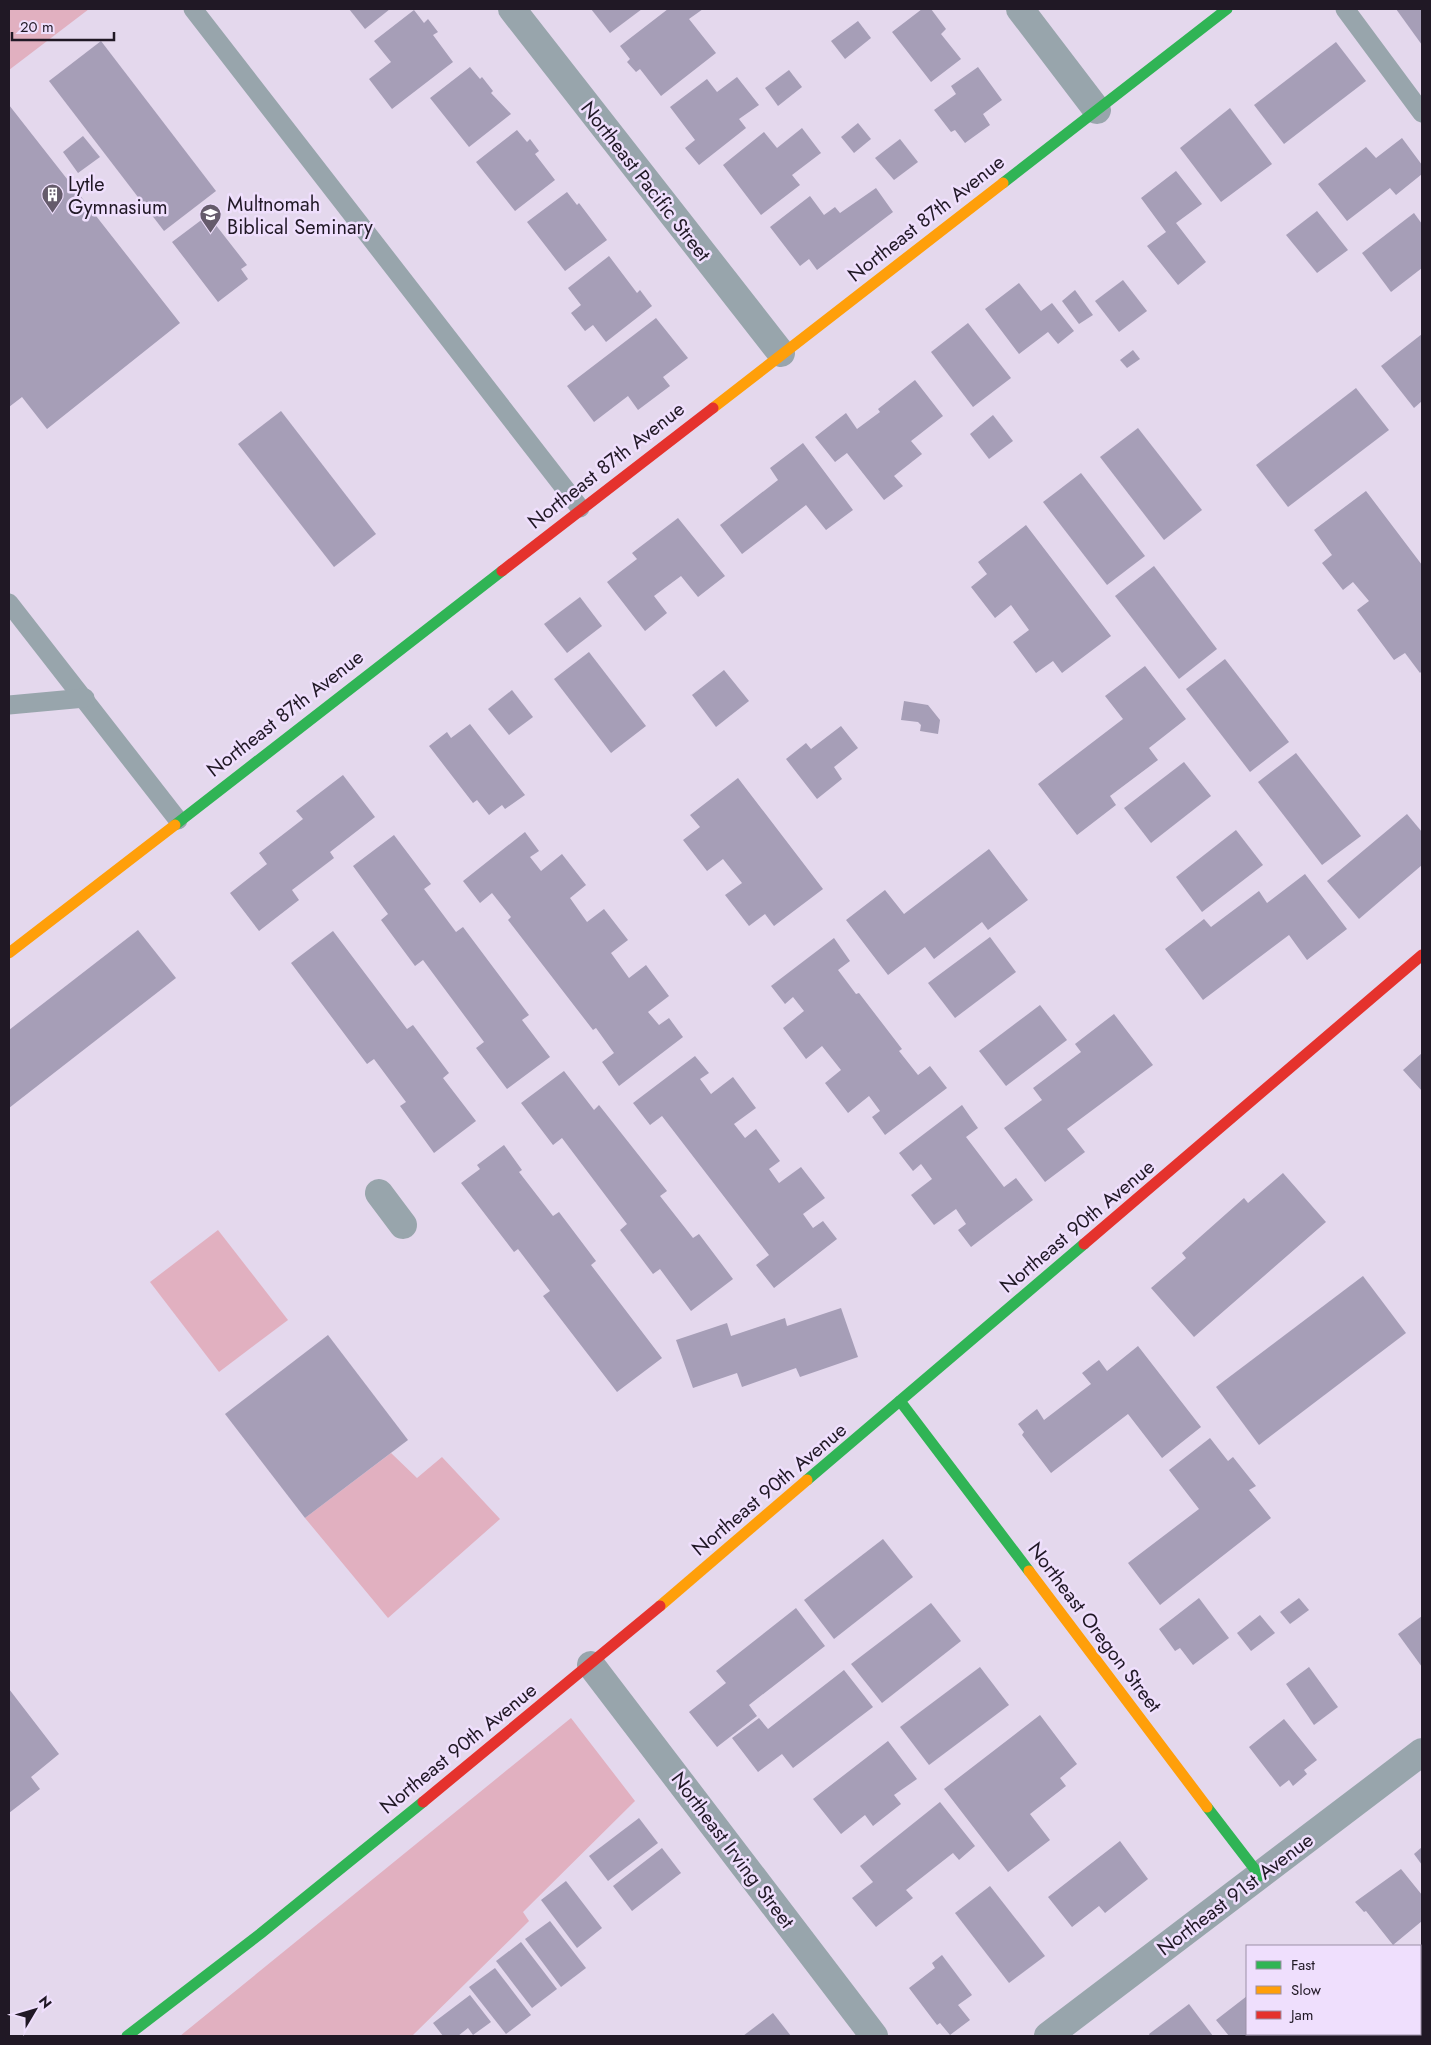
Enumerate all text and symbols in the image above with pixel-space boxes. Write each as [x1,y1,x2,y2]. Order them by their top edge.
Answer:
scale bar [12,10,115,42]
text: 20 m [20,16,54,38]
street label: Northeast Pacific Street [574,95,718,268]
street label: Northeast 87th Avenue [842,148,1011,289]
place label: Lytle Gymnasium [68,170,168,222]
building icon: Lytle Gymnasium [40,183,64,214]
place label: Multnomah Biblical Seminary [227,190,373,242]
school or university icon: Multnomah Biblical Seminary [199,203,223,234]
street label: Northeast 87th Avenue [522,395,691,536]
street label: Northeast 87th Avenue [201,643,370,784]
street label: Northeast 90th Avenue [994,1153,1161,1300]
street label: Northeast 90th Avenue [686,1416,853,1563]
street label: Northeast Oregon Street [1021,1536,1168,1719]
street label: Northeast 90th Avenue [374,1676,543,1821]
street label: Northeast Irving Street [664,1766,801,1935]
street label: Northeast 91st Avenue [1151,1826,1320,1963]
legend [1246,1945,1421,2035]
text: Fast [1291,1954,1315,1976]
text: Slow [1291,1979,1322,2001]
north arrow [10,1985,60,2035]
text: N [34,1991,57,2013]
text: Jam [1289,2004,1314,2026]

